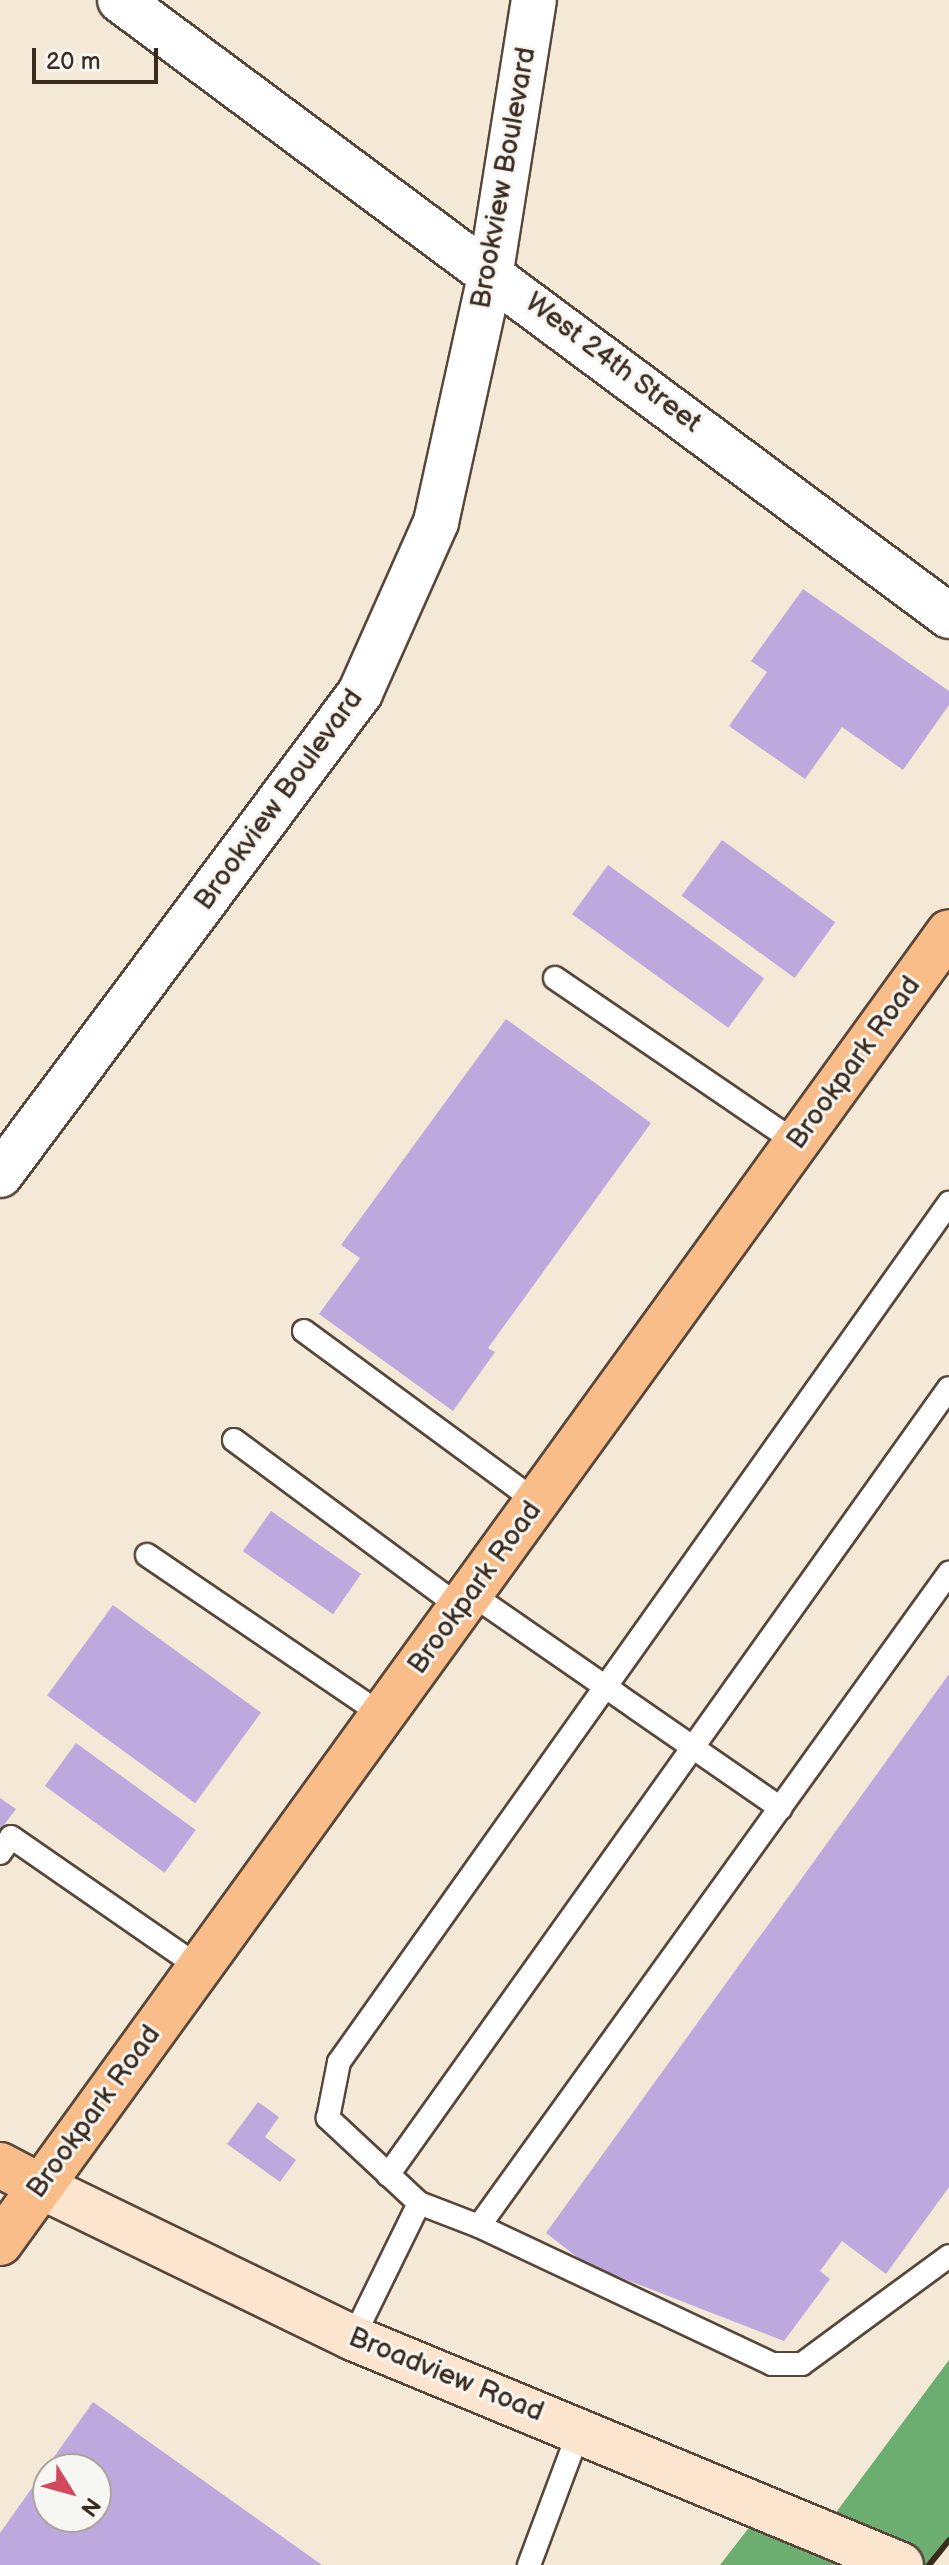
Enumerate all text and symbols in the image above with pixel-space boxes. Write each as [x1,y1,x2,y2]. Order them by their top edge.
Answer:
scale bar [36,32,162,82]
street label: Brookview Boulevard [464,45,544,311]
text: 20 m [46,47,101,76]
street label: West 24th Street [518,286,708,440]
street label: Brookview Boulevard [188,683,370,917]
street label: Brookpark Road [780,970,928,1156]
street label: Brookpark Road [401,1495,549,1681]
street label: Brookpark Road [20,2019,168,2205]
street label: Broadview Road [344,2321,548,2429]
north arrow [32,2453,112,2533]
text: N [74,2492,106,2521]

